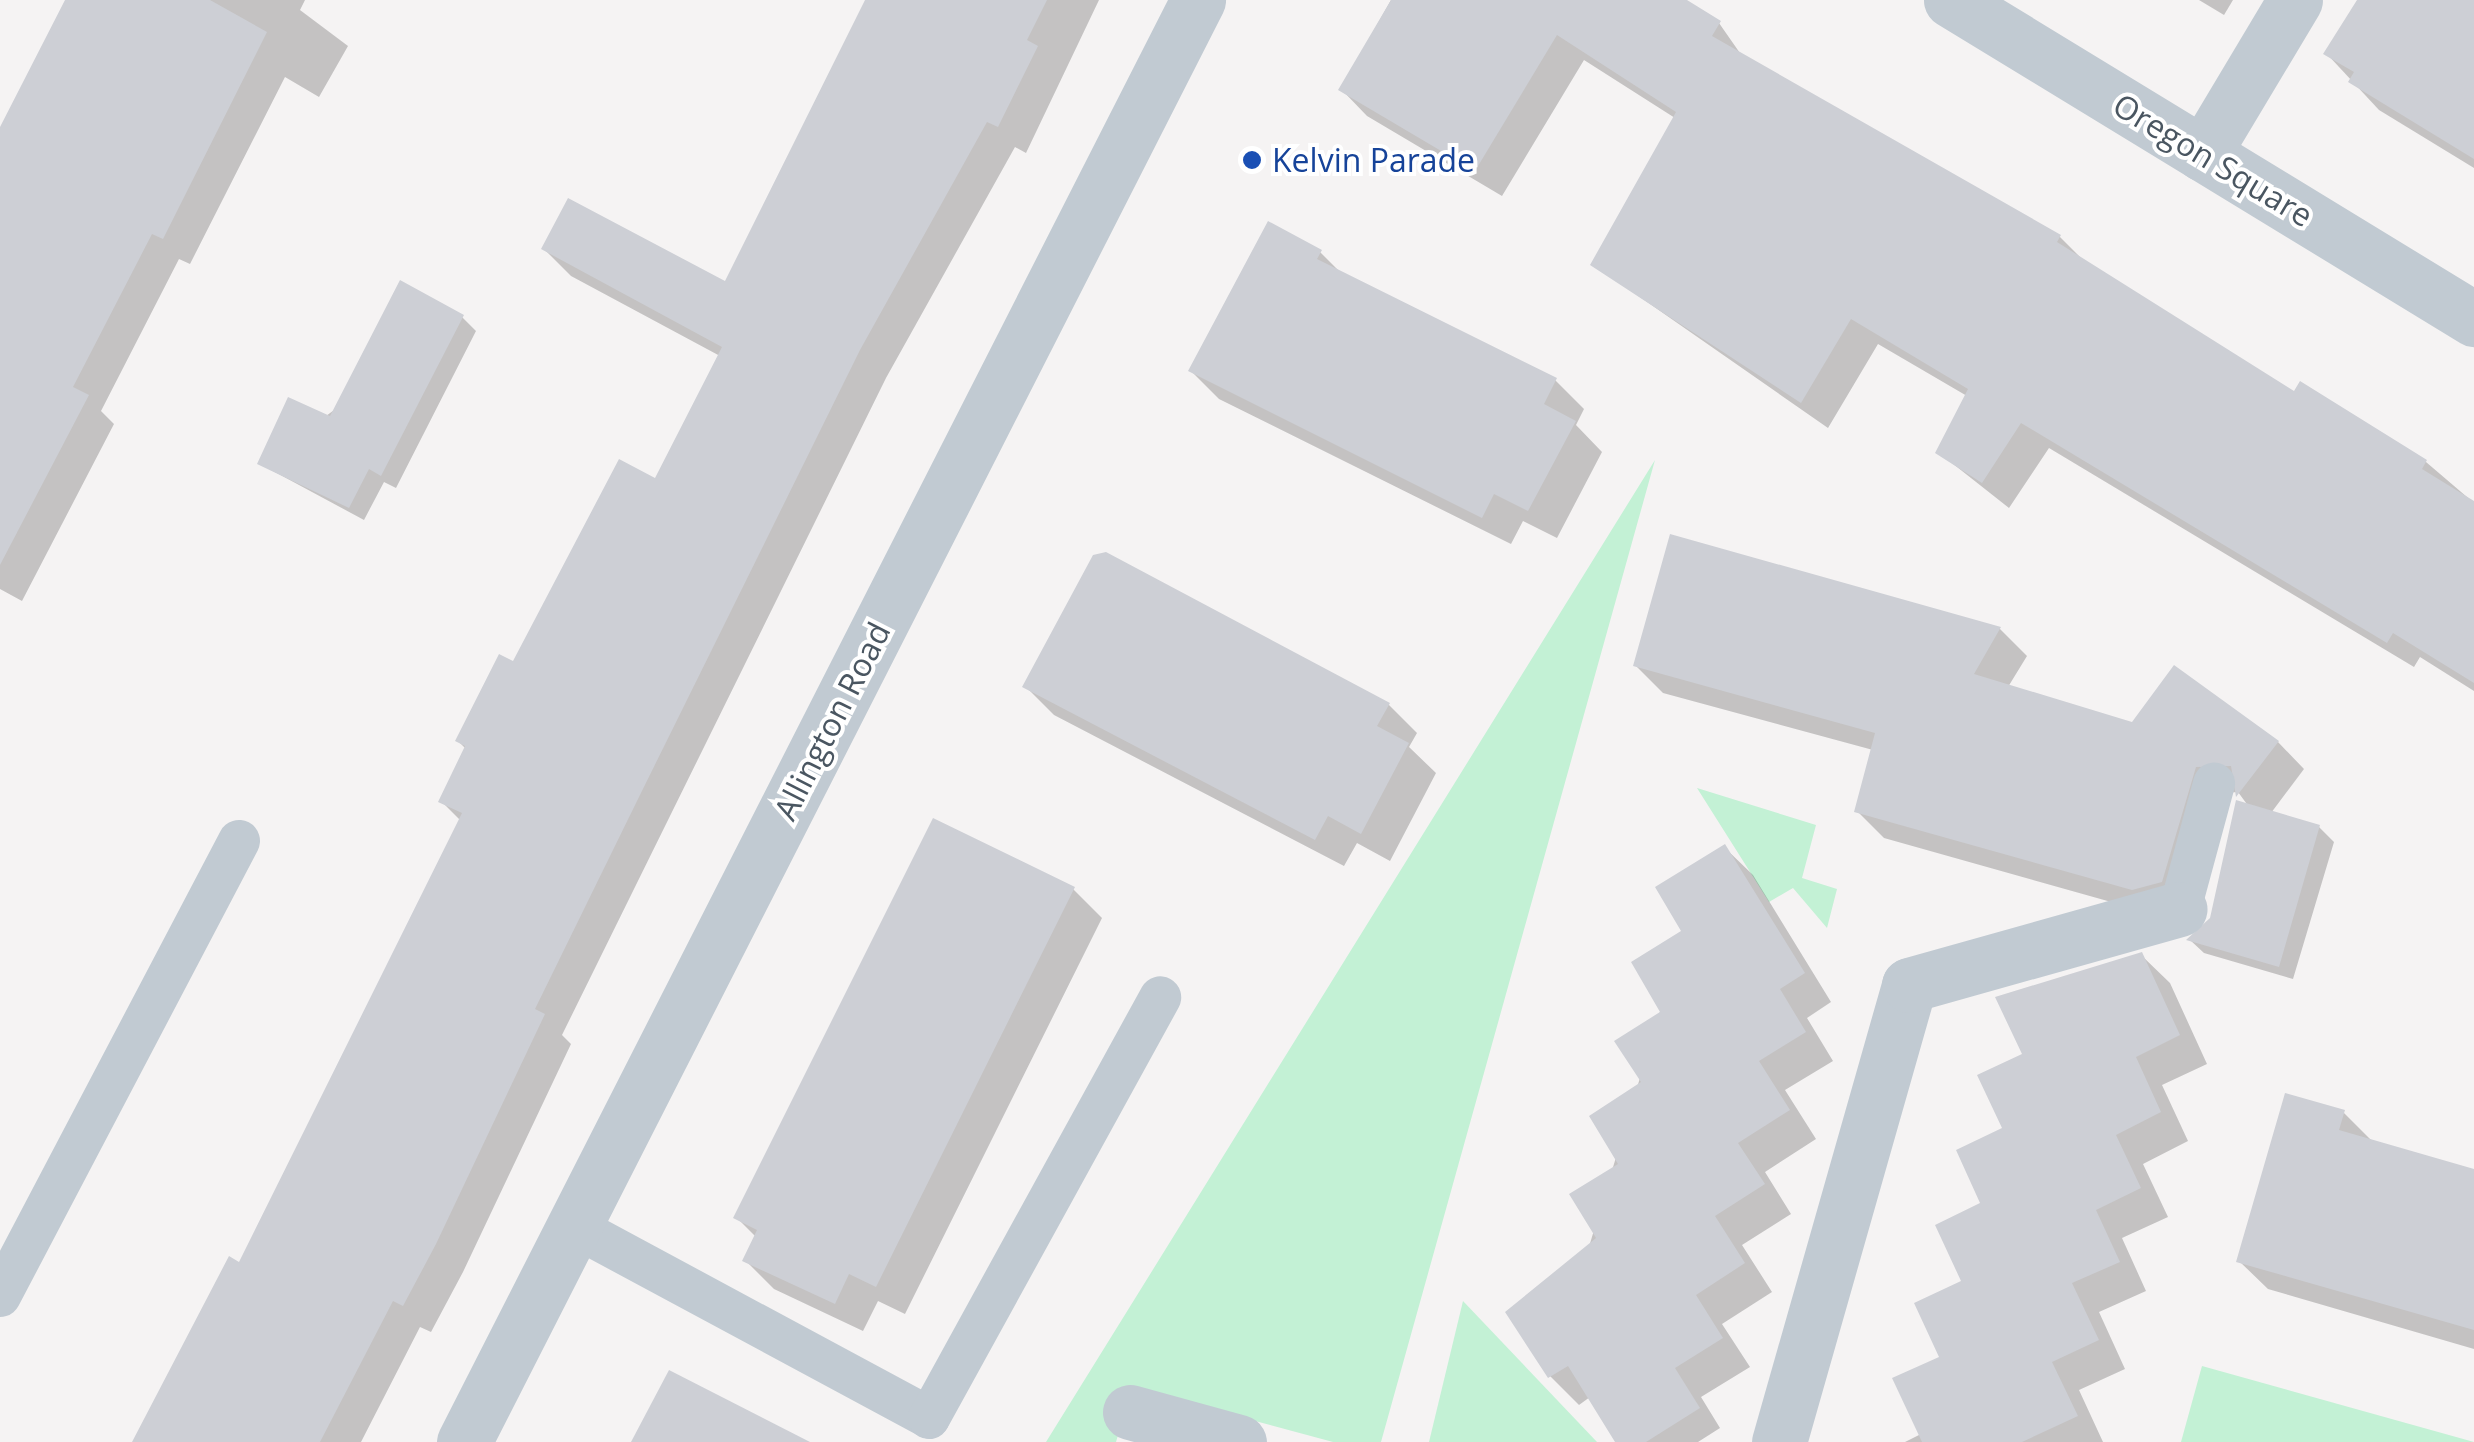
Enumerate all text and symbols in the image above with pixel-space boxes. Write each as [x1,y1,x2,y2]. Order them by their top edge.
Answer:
street label: Oregon Square [2106,85,2320,235]
place label: Kelvin Parade [1272,141,1475,179]
marker: Kelvin Parade [1241,149,1263,171]
street label: Allington Road [766,616,898,826]

